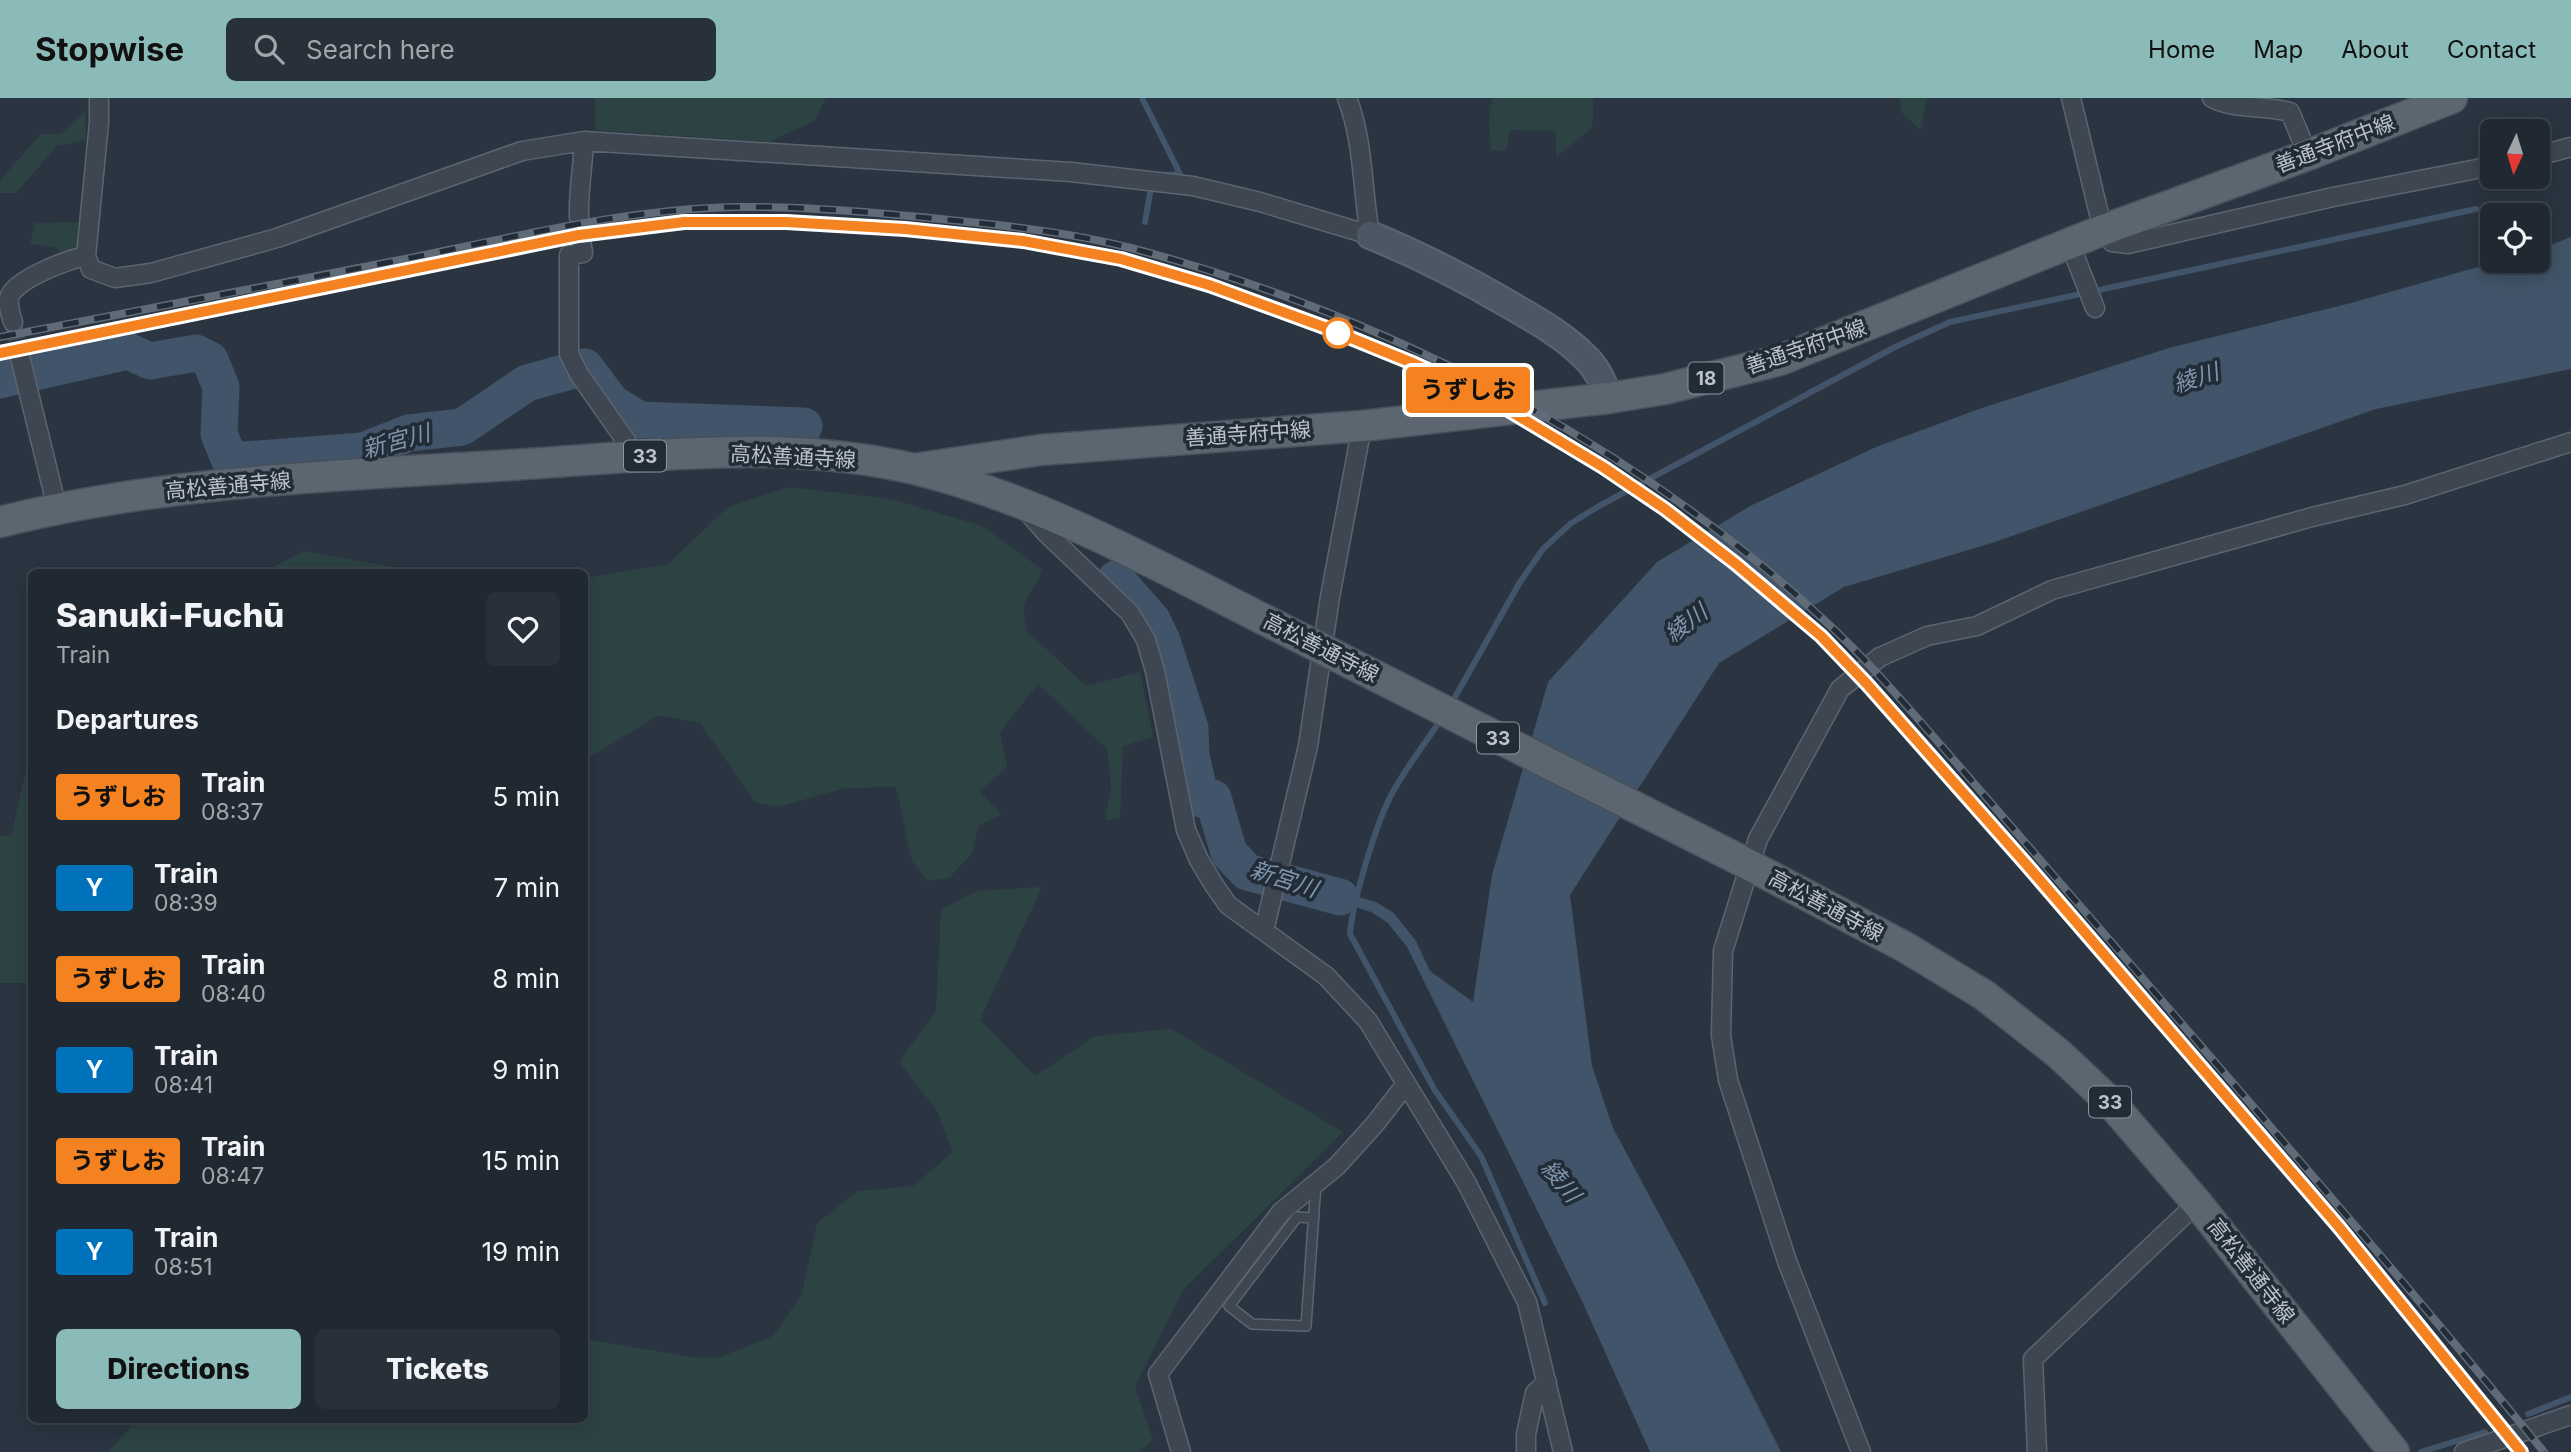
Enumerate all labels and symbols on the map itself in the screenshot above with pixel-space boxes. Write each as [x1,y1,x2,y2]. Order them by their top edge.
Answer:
street label: 善通寺府中線 [2272,109,2398,178]
north arrow [2480,119,2550,189]
street label: 善通寺府中線 [1742,314,1869,379]
unlabelled marker [1323,318,1353,348]
water label: 綾川 [2170,357,2225,398]
road number: 18 [1688,362,1724,394]
line badge: うずしお [1419,367,1517,413]
street label: 善通寺府中線 [1184,417,1312,450]
water label: 新宮川 [359,418,436,463]
road number: 33 [624,440,666,472]
street label: 高松善通寺線 [729,441,857,472]
street label: 高松善通寺線 [164,468,292,503]
water label: 綾川 [1659,596,1715,648]
street label: 高松善通寺線 [1259,608,1383,687]
road number: 33 [1477,722,1519,754]
water label: 新宮川 [1247,855,1324,904]
street label: 高松善通寺線 [1765,865,1888,946]
road number: 33 [2089,1086,2131,1118]
water label: 綾川 [1535,1154,1588,1210]
street label: 高松善通寺線 [2203,1213,2300,1328]

